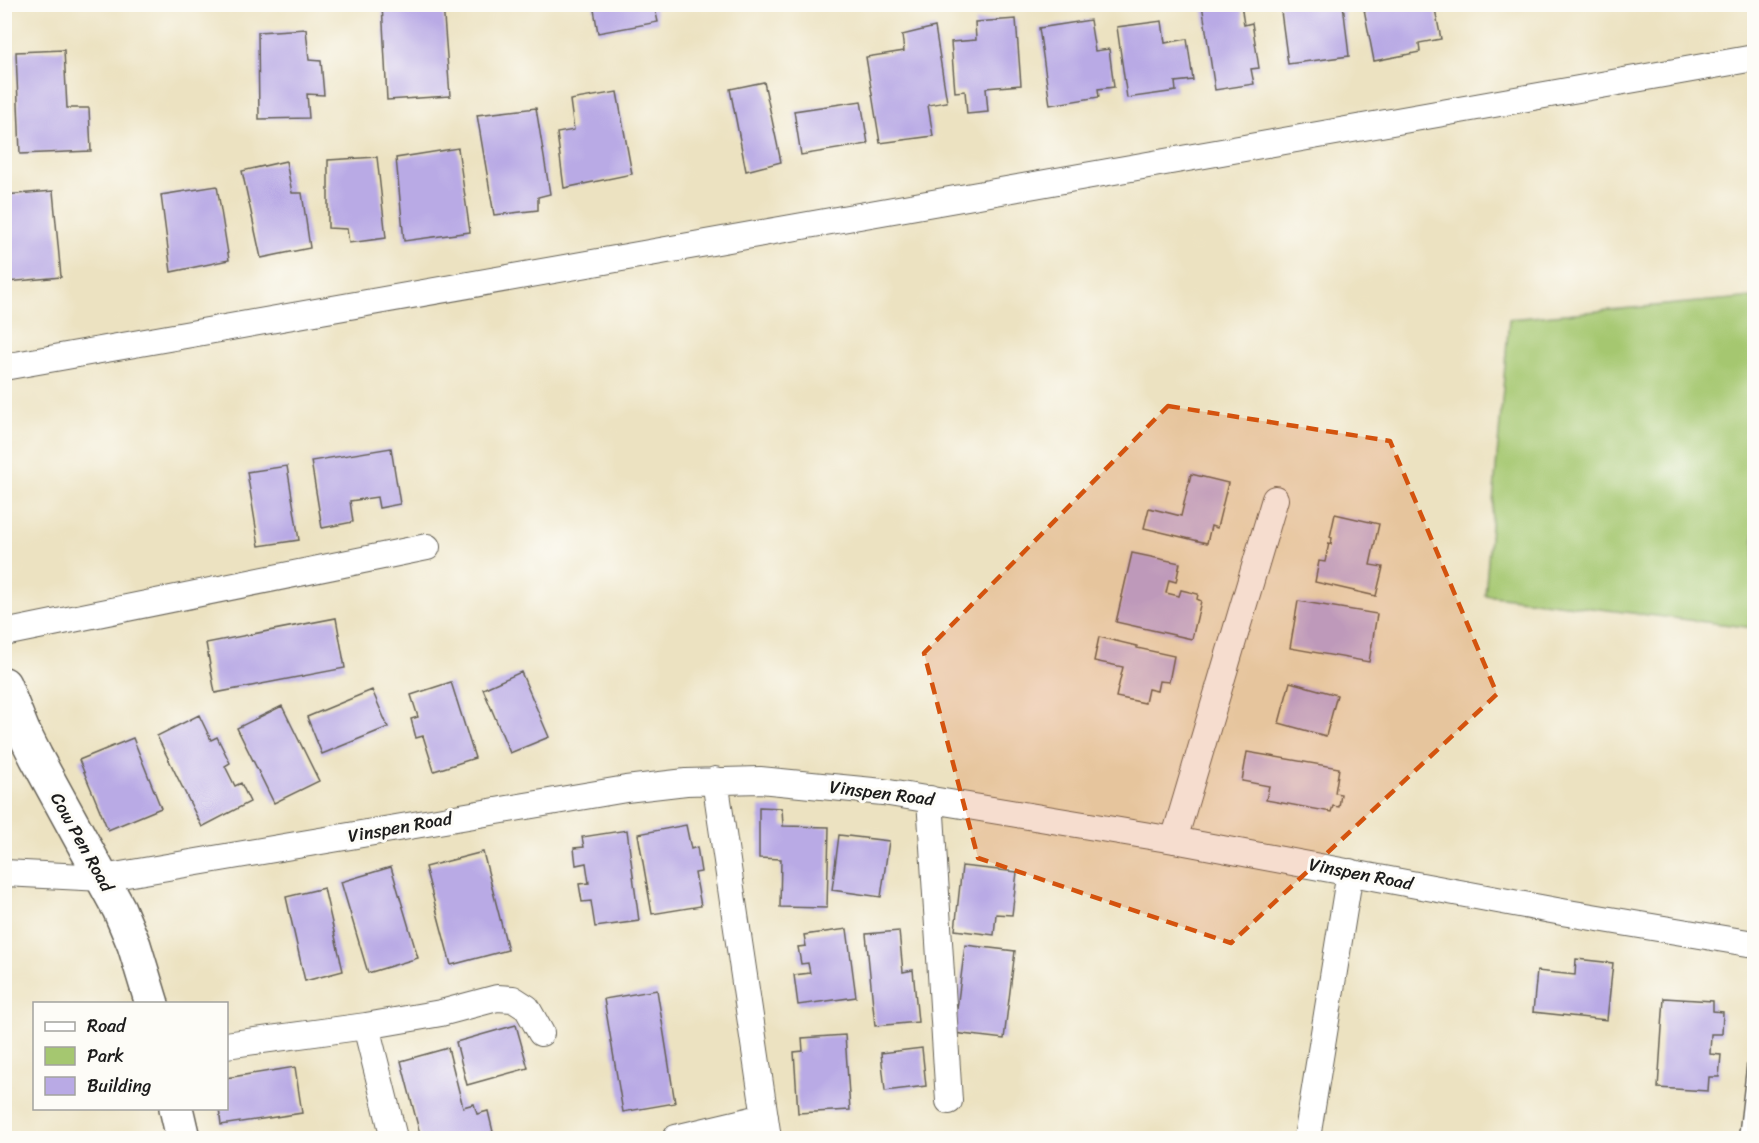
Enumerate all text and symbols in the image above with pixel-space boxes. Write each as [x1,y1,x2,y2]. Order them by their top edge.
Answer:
street label: Vinspen Road [828,771,938,815]
street label: Cow Pen Road [41,786,123,899]
street label: Vinspen Road [345,802,456,852]
street label: Vinspen Road [1306,848,1417,900]
legend [33,1002,228,1110]
text: Road [87,1010,127,1042]
text: Park [87,1040,124,1072]
text: Building [87,1070,151,1102]

